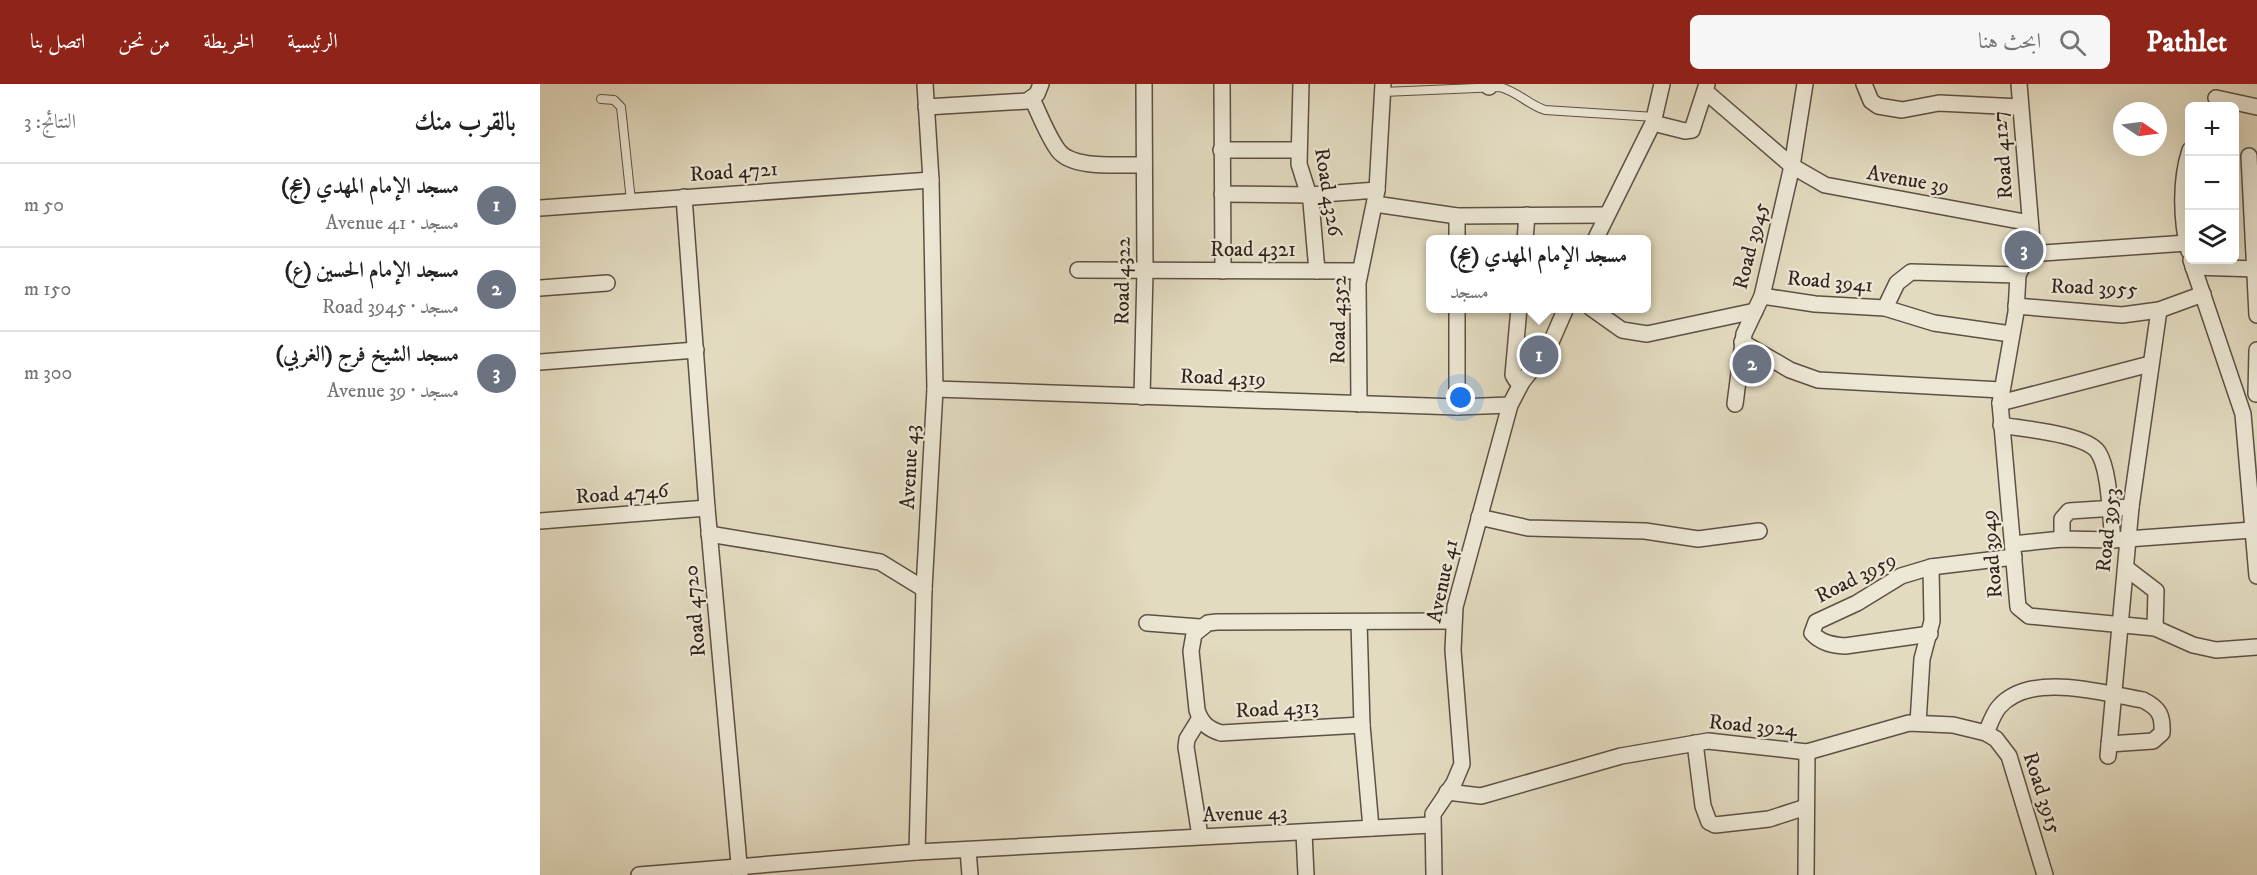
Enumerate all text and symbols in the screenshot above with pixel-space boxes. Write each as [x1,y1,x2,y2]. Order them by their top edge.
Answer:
search box [1690,15,2110,69]
text: Pathlet [2146,25,2227,60]
icon: search [2056,26,2089,59]
text: ابحث هنا [1978,28,2041,55]
text: اتصل بنا [30,29,85,55]
text: من نحن [118,29,170,55]
text: الخريطة [203,29,254,55]
text: الرئيسية [287,29,338,55]
north arrow [2113,102,2167,156]
map controls [2185,102,2239,264]
button: + [2185,102,2239,156]
text: بالقرب منك [414,106,516,139]
text: النتائج: 3 [24,110,76,135]
street label: Road 4127 [1987,110,2019,200]
street label: Road 4326 [1308,146,1348,239]
street label: Road 4721 [689,156,779,188]
button: − [2185,156,2239,210]
street label: Avenue 39 [1865,160,1951,200]
text: مسجد الإمام المهدي (عج) [281,173,459,200]
text: 50 m [24,193,64,218]
text: 1 [493,193,500,218]
street label: Road 3945 [1728,200,1774,292]
button: layers [2185,210,2239,264]
text: مسجد · Avenue 41 [326,211,459,236]
pin: 3 [2004,228,2044,272]
popup [1426,235,1651,313]
street label: Road 4322 [1109,236,1137,325]
street label: Road 4321 [1210,237,1296,263]
text: مسجد الإمام المهدي (عج) [1450,242,1627,269]
text: مسجد الإمام الحسين (ع) [285,257,459,284]
street label: Road 3941 [1786,265,1874,299]
street label: Road 3955 [2050,273,2138,303]
street label: Road 4352 [1325,275,1353,365]
text: 150 m [24,277,71,302]
text: 2 [492,277,501,302]
text: مسجد [1450,280,1489,305]
text: مسجد · Road 3945 [322,295,459,320]
pin: 1 [1520,332,1558,378]
text: مسجد الشيخ فرج (الغربي) [276,341,459,368]
pin: 2 [1732,342,1772,386]
text: 300 m [24,361,72,386]
text: 3 [493,361,500,386]
street label: Road 4319 [1180,364,1266,392]
text: مسجد · Avenue 39 [327,379,459,404]
your location [1446,383,1475,412]
street label: Avenue 43 [895,424,925,510]
street label: Road 4746 [575,478,670,510]
street label: Road 3953 [2091,487,2125,573]
street label: Road 3949 [1975,509,2009,599]
street label: Avenue 41 [1421,537,1465,625]
street label: Road 3959 [1811,547,1901,609]
street label: Road 4720 [678,564,712,658]
street label: Road 4313 [1235,694,1319,724]
street label: Road 3924 [1708,709,1799,743]
street label: Road 3915 [2017,749,2067,837]
street label: Avenue 43 [1202,800,1288,828]

